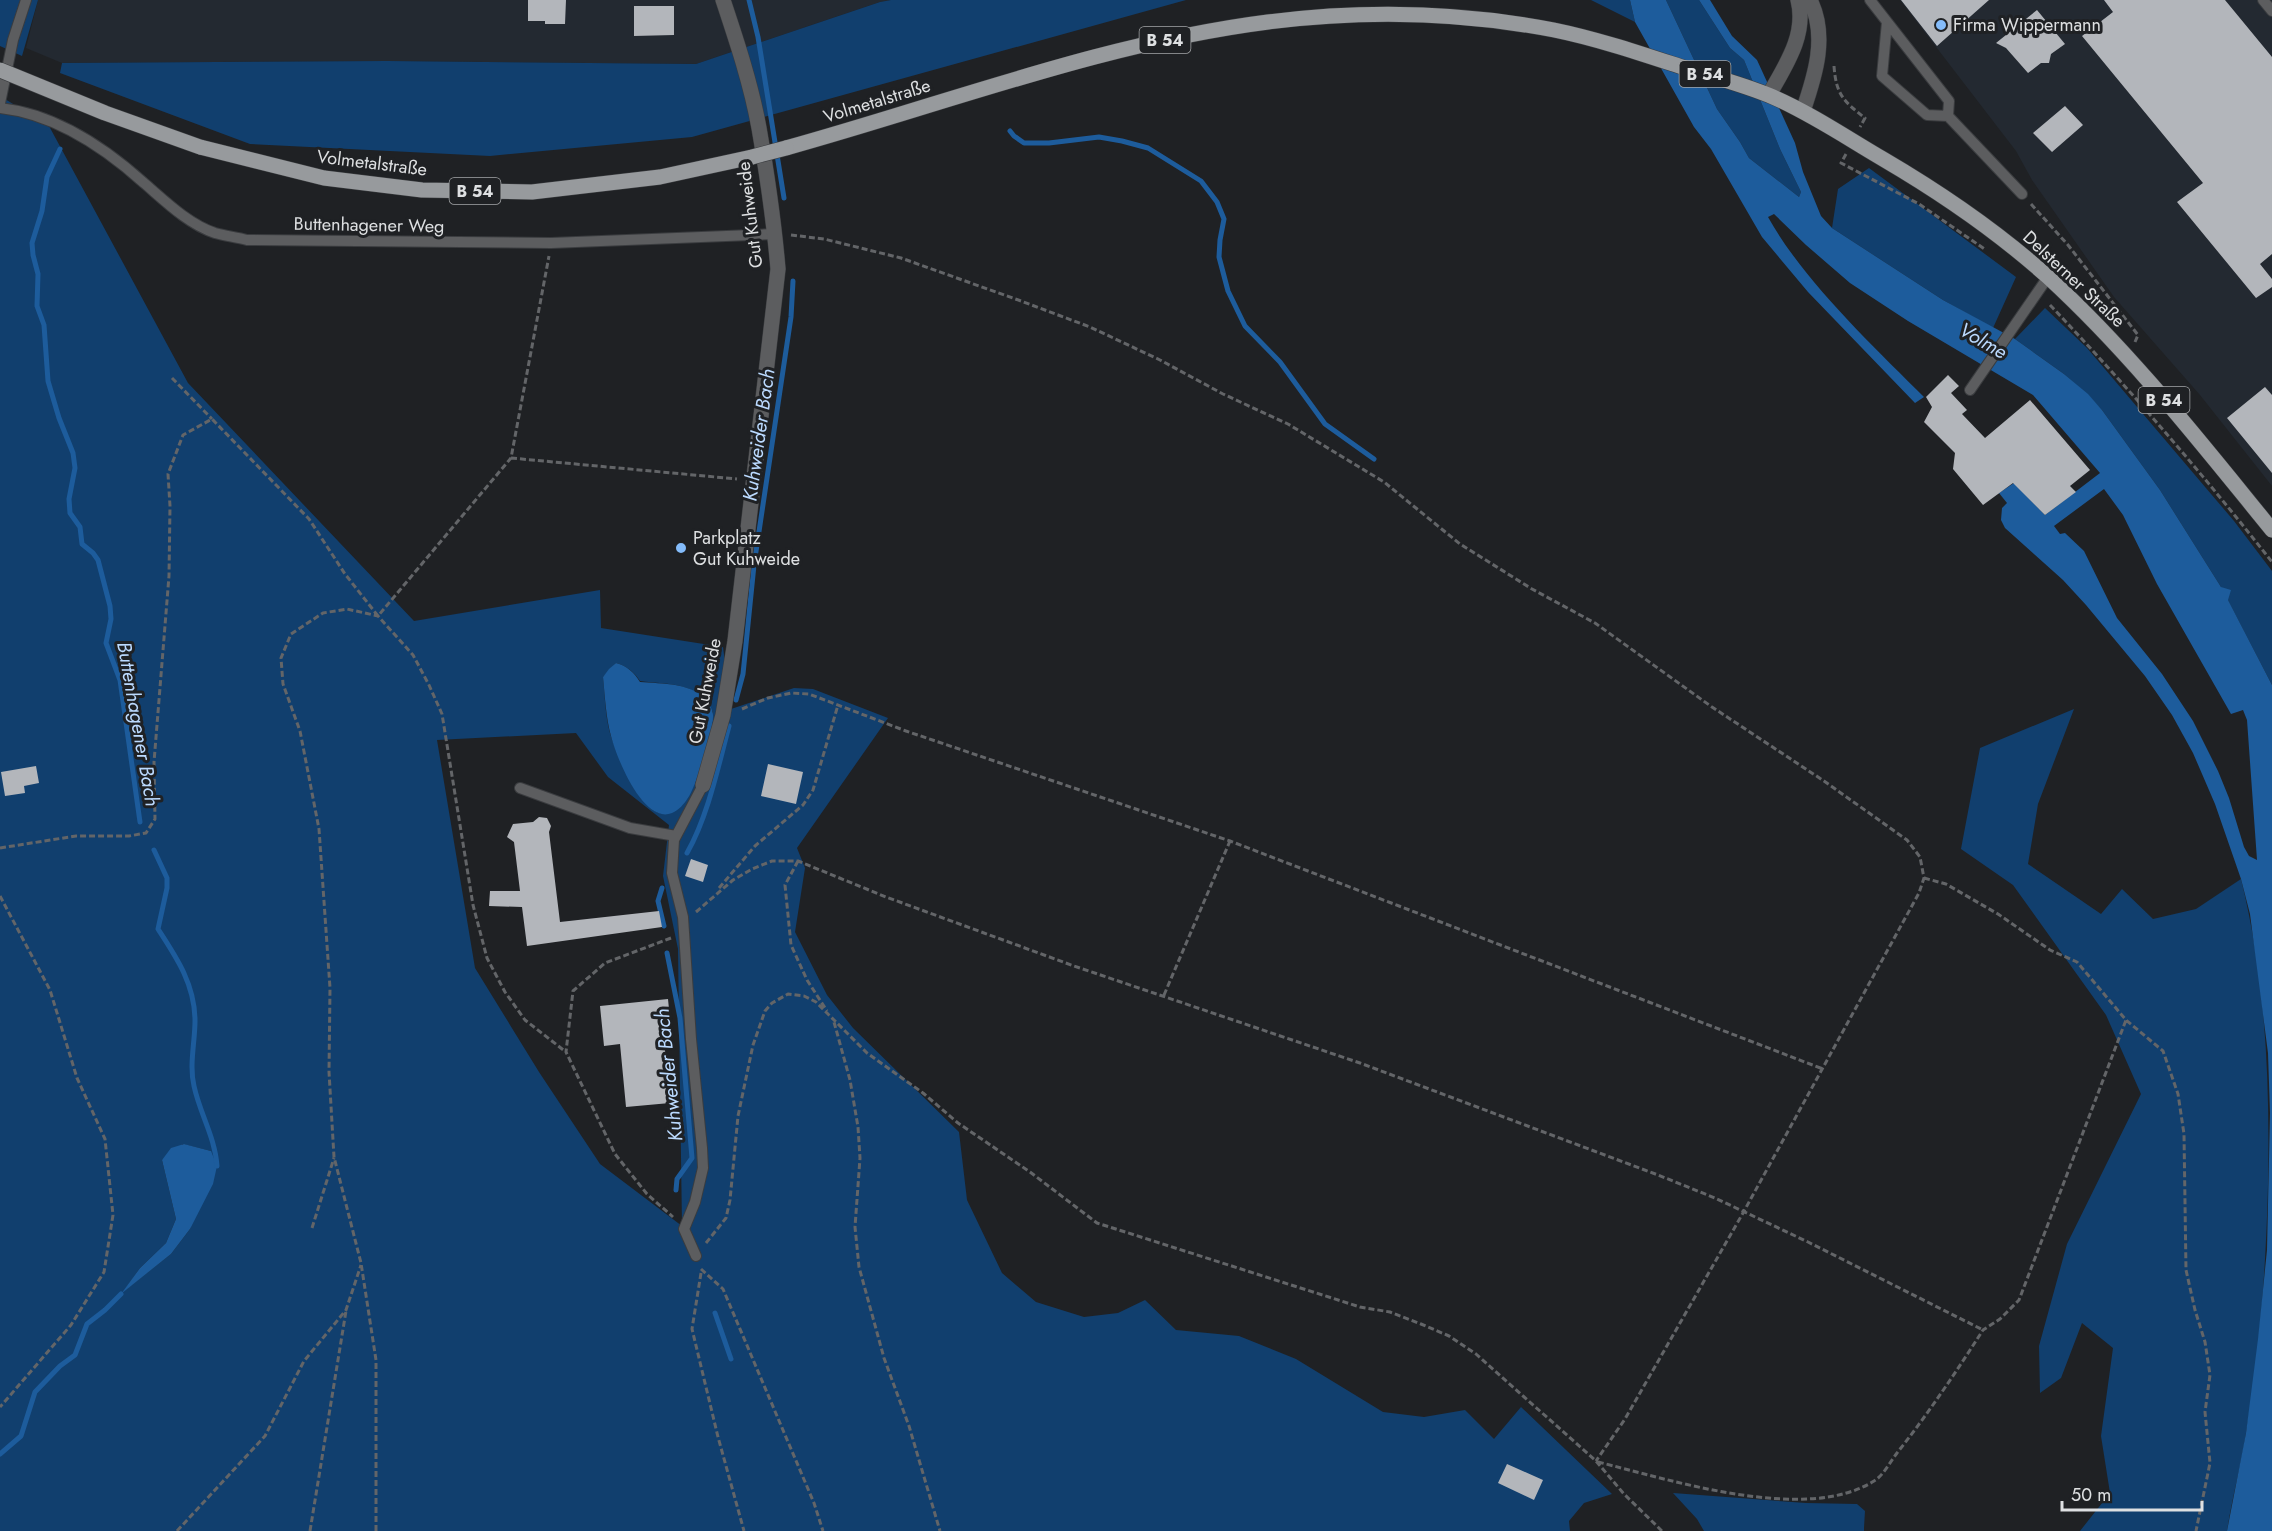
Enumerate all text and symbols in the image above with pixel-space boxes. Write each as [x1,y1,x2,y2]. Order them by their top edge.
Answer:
place label: Firma Wippermann [1953,12,2101,38]
marker: Firma Wippermann [1934,18,1948,32]
road number: B 54 [1140,27,1190,53]
road number: B 54 [1680,61,1730,87]
street label: Volmetalstraße [820,72,934,130]
street label: Volmetalstraße [315,143,429,183]
street label: Gut Kuhweide [731,160,769,270]
road number: B 54 [450,178,500,204]
street label: Buttenhagener Weg [293,211,445,239]
street label: Delsterner Straße [2017,225,2131,333]
water label: Volme [1953,316,2013,366]
water label: Kuhweider Bach [735,367,783,503]
road number: B 54 [2138,387,2190,413]
place label: Parkplatz Gut Kuhweide [693,525,800,572]
marker: Parkplatz Gut Kuhweide [674,541,688,555]
street label: Gut Kuhweide [682,636,728,746]
water label: Buttenhagener Bach [109,639,167,809]
water label: Kuhweider Bach [648,1007,690,1143]
scale bar [2062,1474,2202,1512]
text: 50 m [2071,1482,2111,1508]

